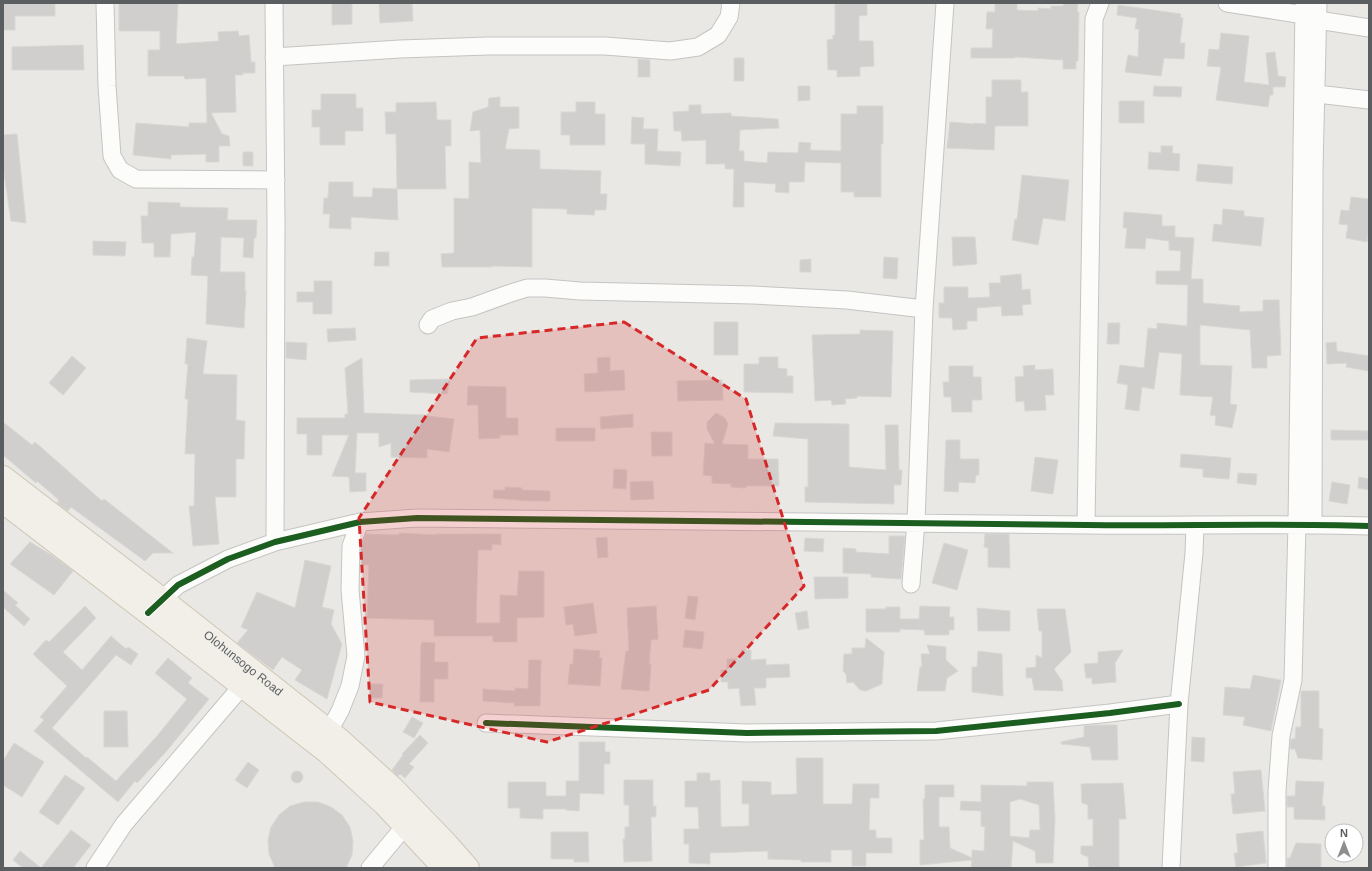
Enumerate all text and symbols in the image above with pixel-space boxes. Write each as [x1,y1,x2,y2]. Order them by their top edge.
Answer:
street label: Olohunsogo Road [201,628,286,699]
north arrow [1324,823,1364,863]
text: N [1340,827,1348,839]

